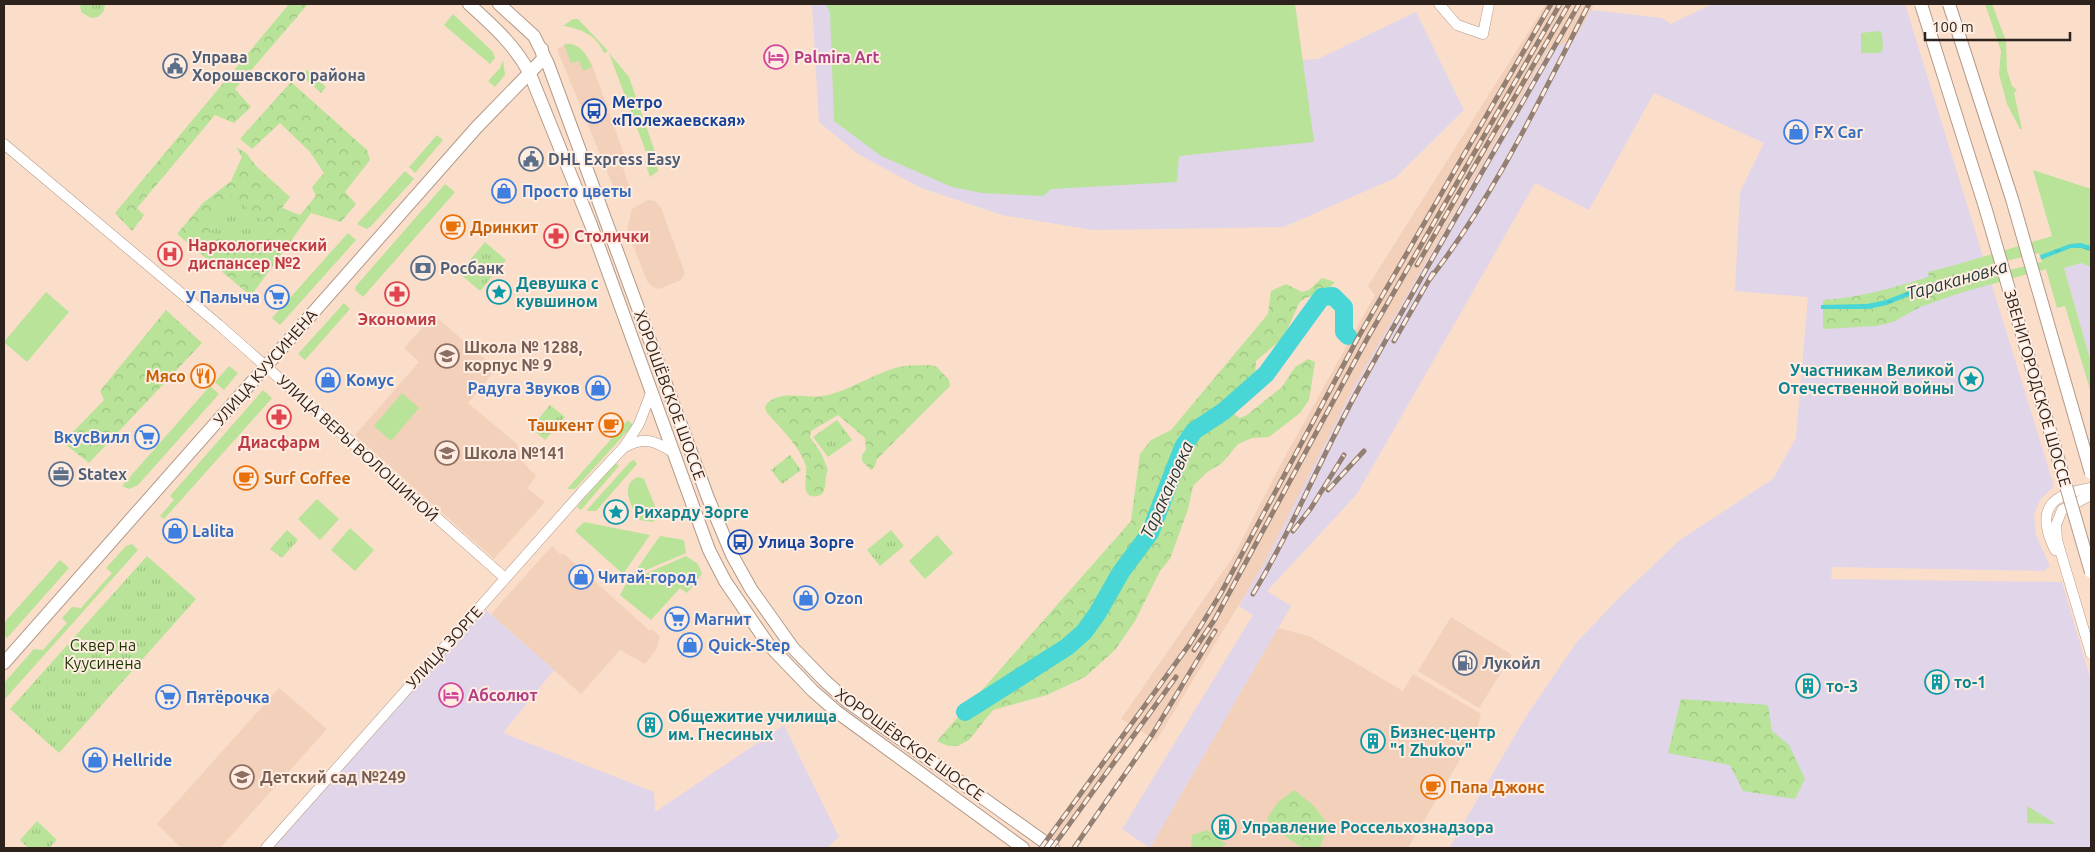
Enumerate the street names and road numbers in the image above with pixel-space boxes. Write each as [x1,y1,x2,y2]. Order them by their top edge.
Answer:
street label: ЗВЕНИГОРОДСКОЕ ШОССЕ [2001,287,2075,489]
street label: УЛИЦА КУУСИНЕНА [210,305,321,429]
street label: ХОРОШЁВСКОЕ ШОССЕ [631,308,709,482]
street label: УЛИЦА ВЕРЫ ВОЛОШИНОЙ [274,370,443,525]
street label: УЛИЦА ЗОРГЕ [402,602,486,692]
street label: ХОРОШЁВСКОЕ ШОССЕ [832,684,988,804]

